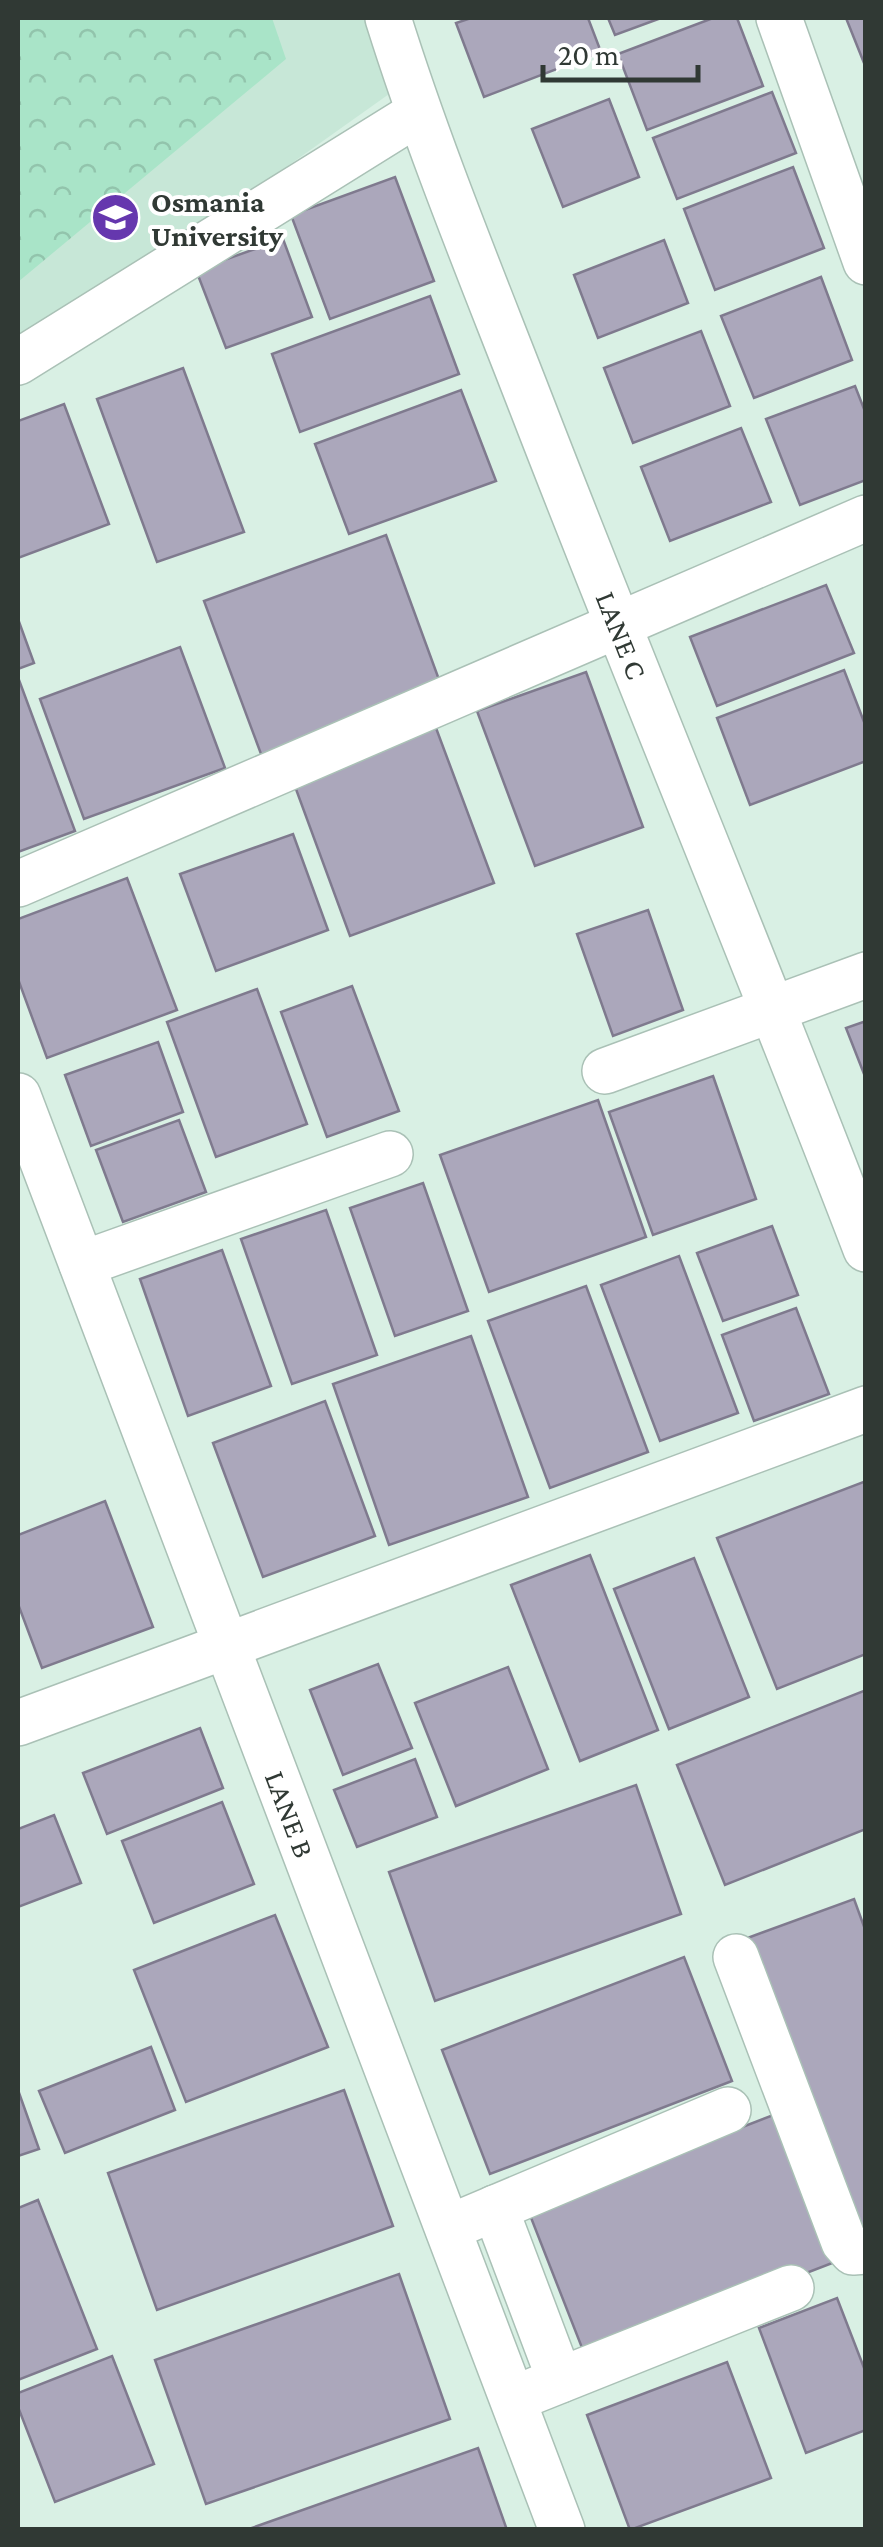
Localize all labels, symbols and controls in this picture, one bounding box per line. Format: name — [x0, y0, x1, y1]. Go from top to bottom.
scale bar — [543, 20, 698, 82]
text: 20 m — [558, 38, 619, 71]
place label: Osmania University — [151, 185, 284, 252]
school or university icon: Osmania University — [90, 192, 142, 244]
street label: LANE C — [590, 586, 654, 684]
street label: LANE B — [259, 1766, 322, 1862]

